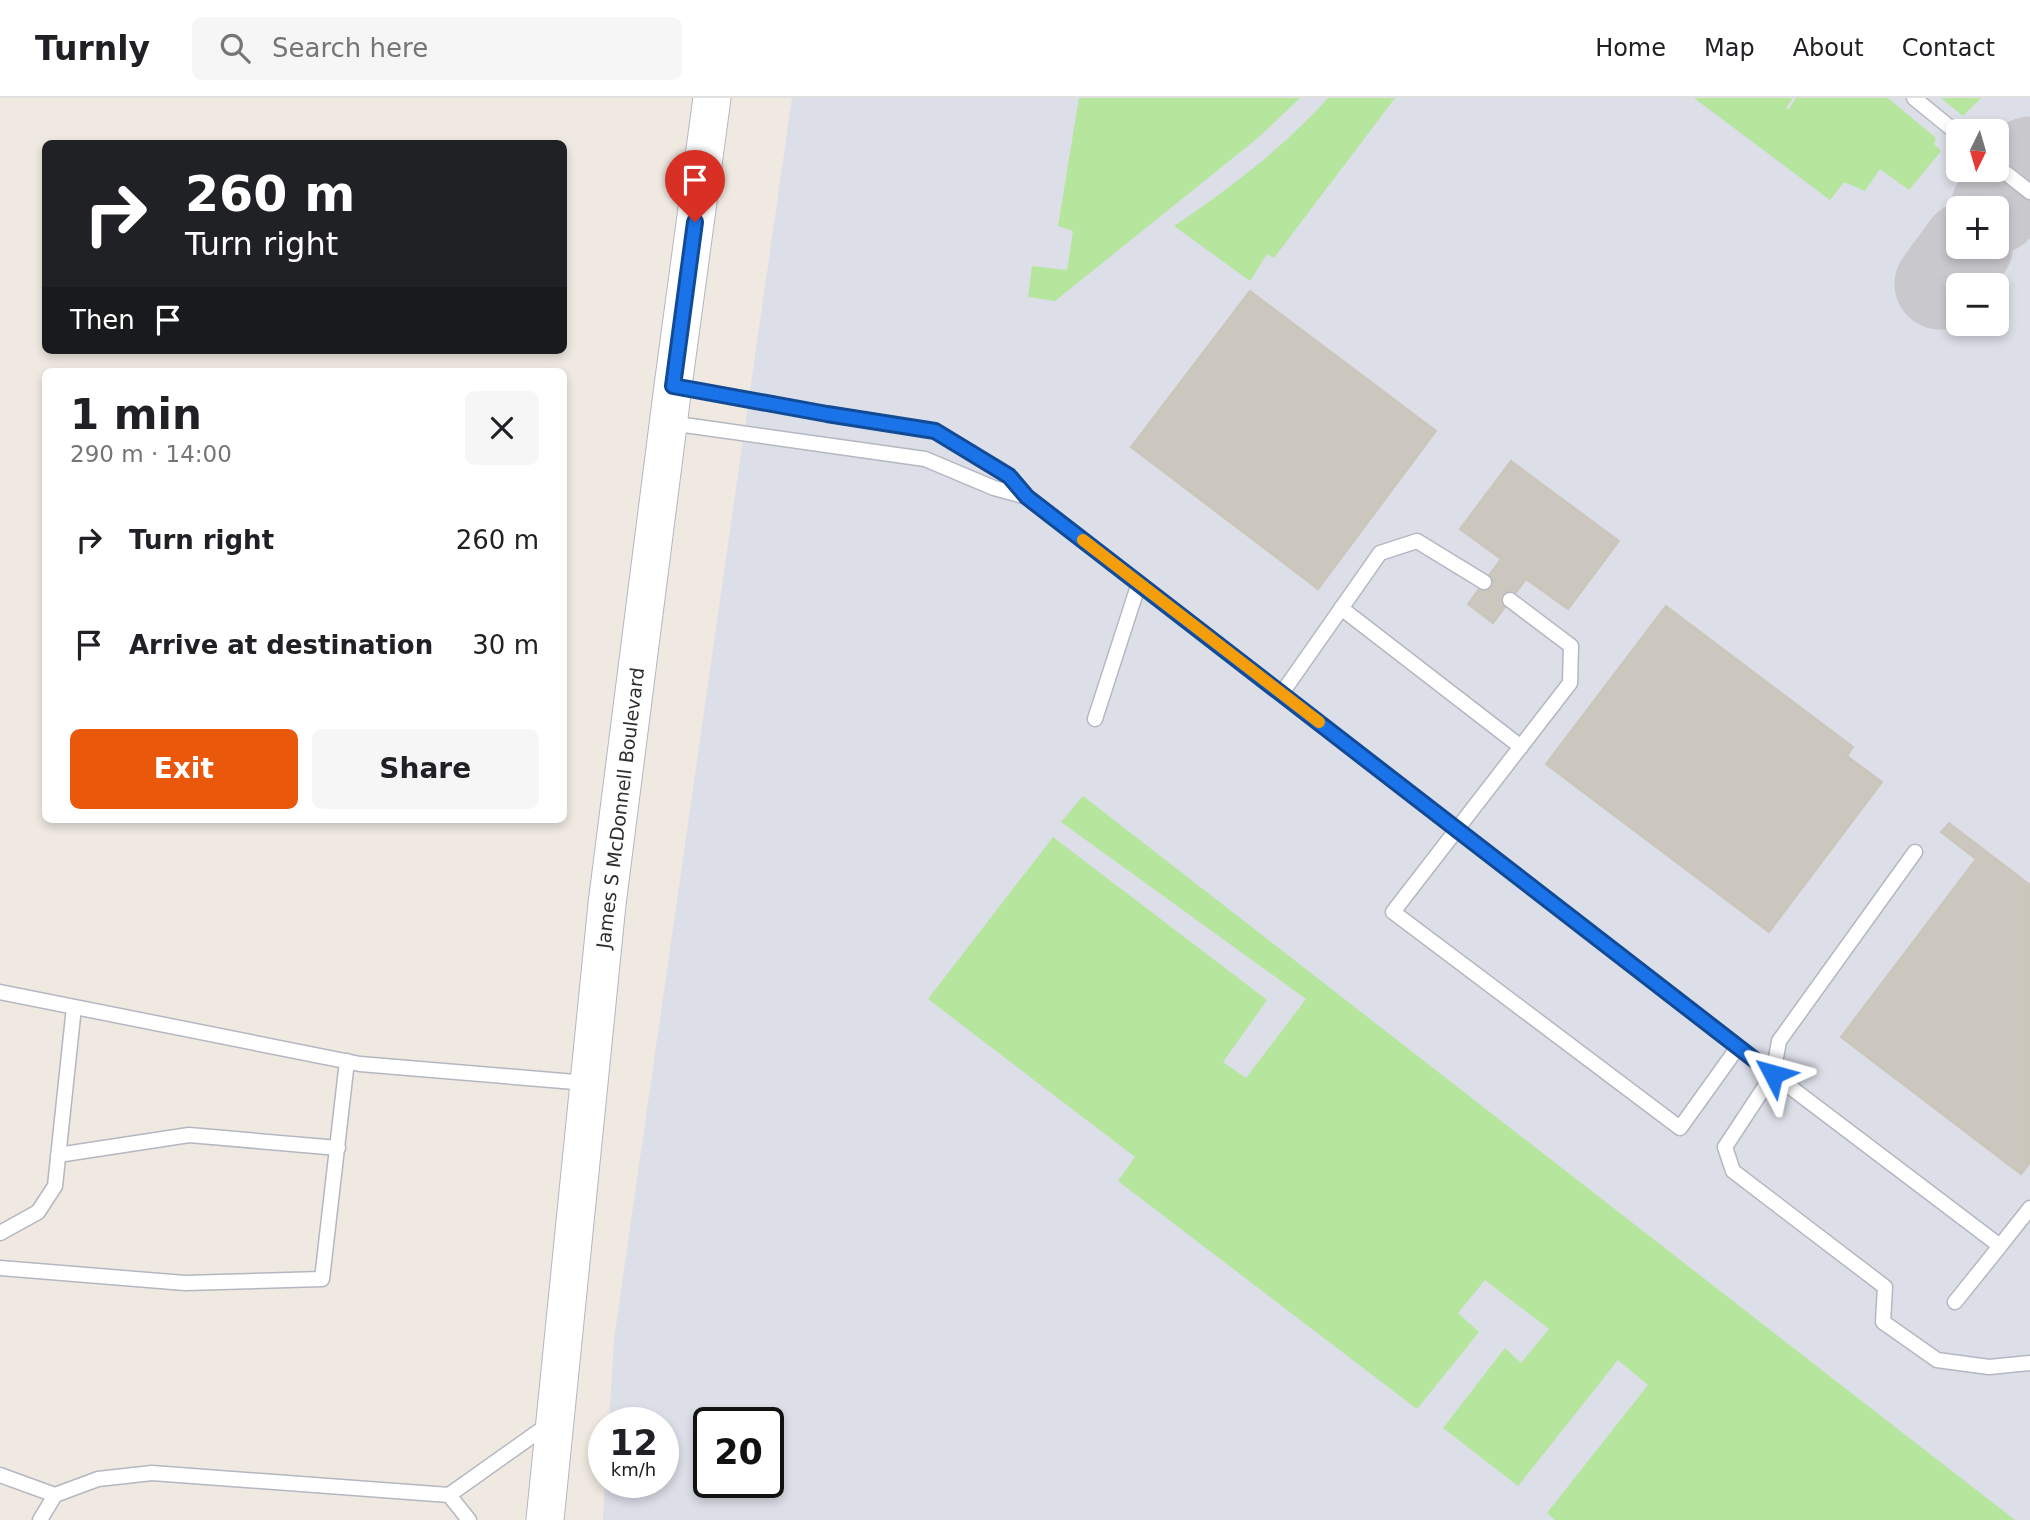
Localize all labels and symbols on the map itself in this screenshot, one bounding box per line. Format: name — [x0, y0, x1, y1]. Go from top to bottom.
north arrow — [1946, 119, 2009, 182]
pin — [665, 150, 725, 222]
street label: James S McDonnell Boulevard — [592, 666, 648, 951]
position arrow — [1736, 1037, 1810, 1111]
speed limit sign: 20 — [693, 1407, 784, 1498]

